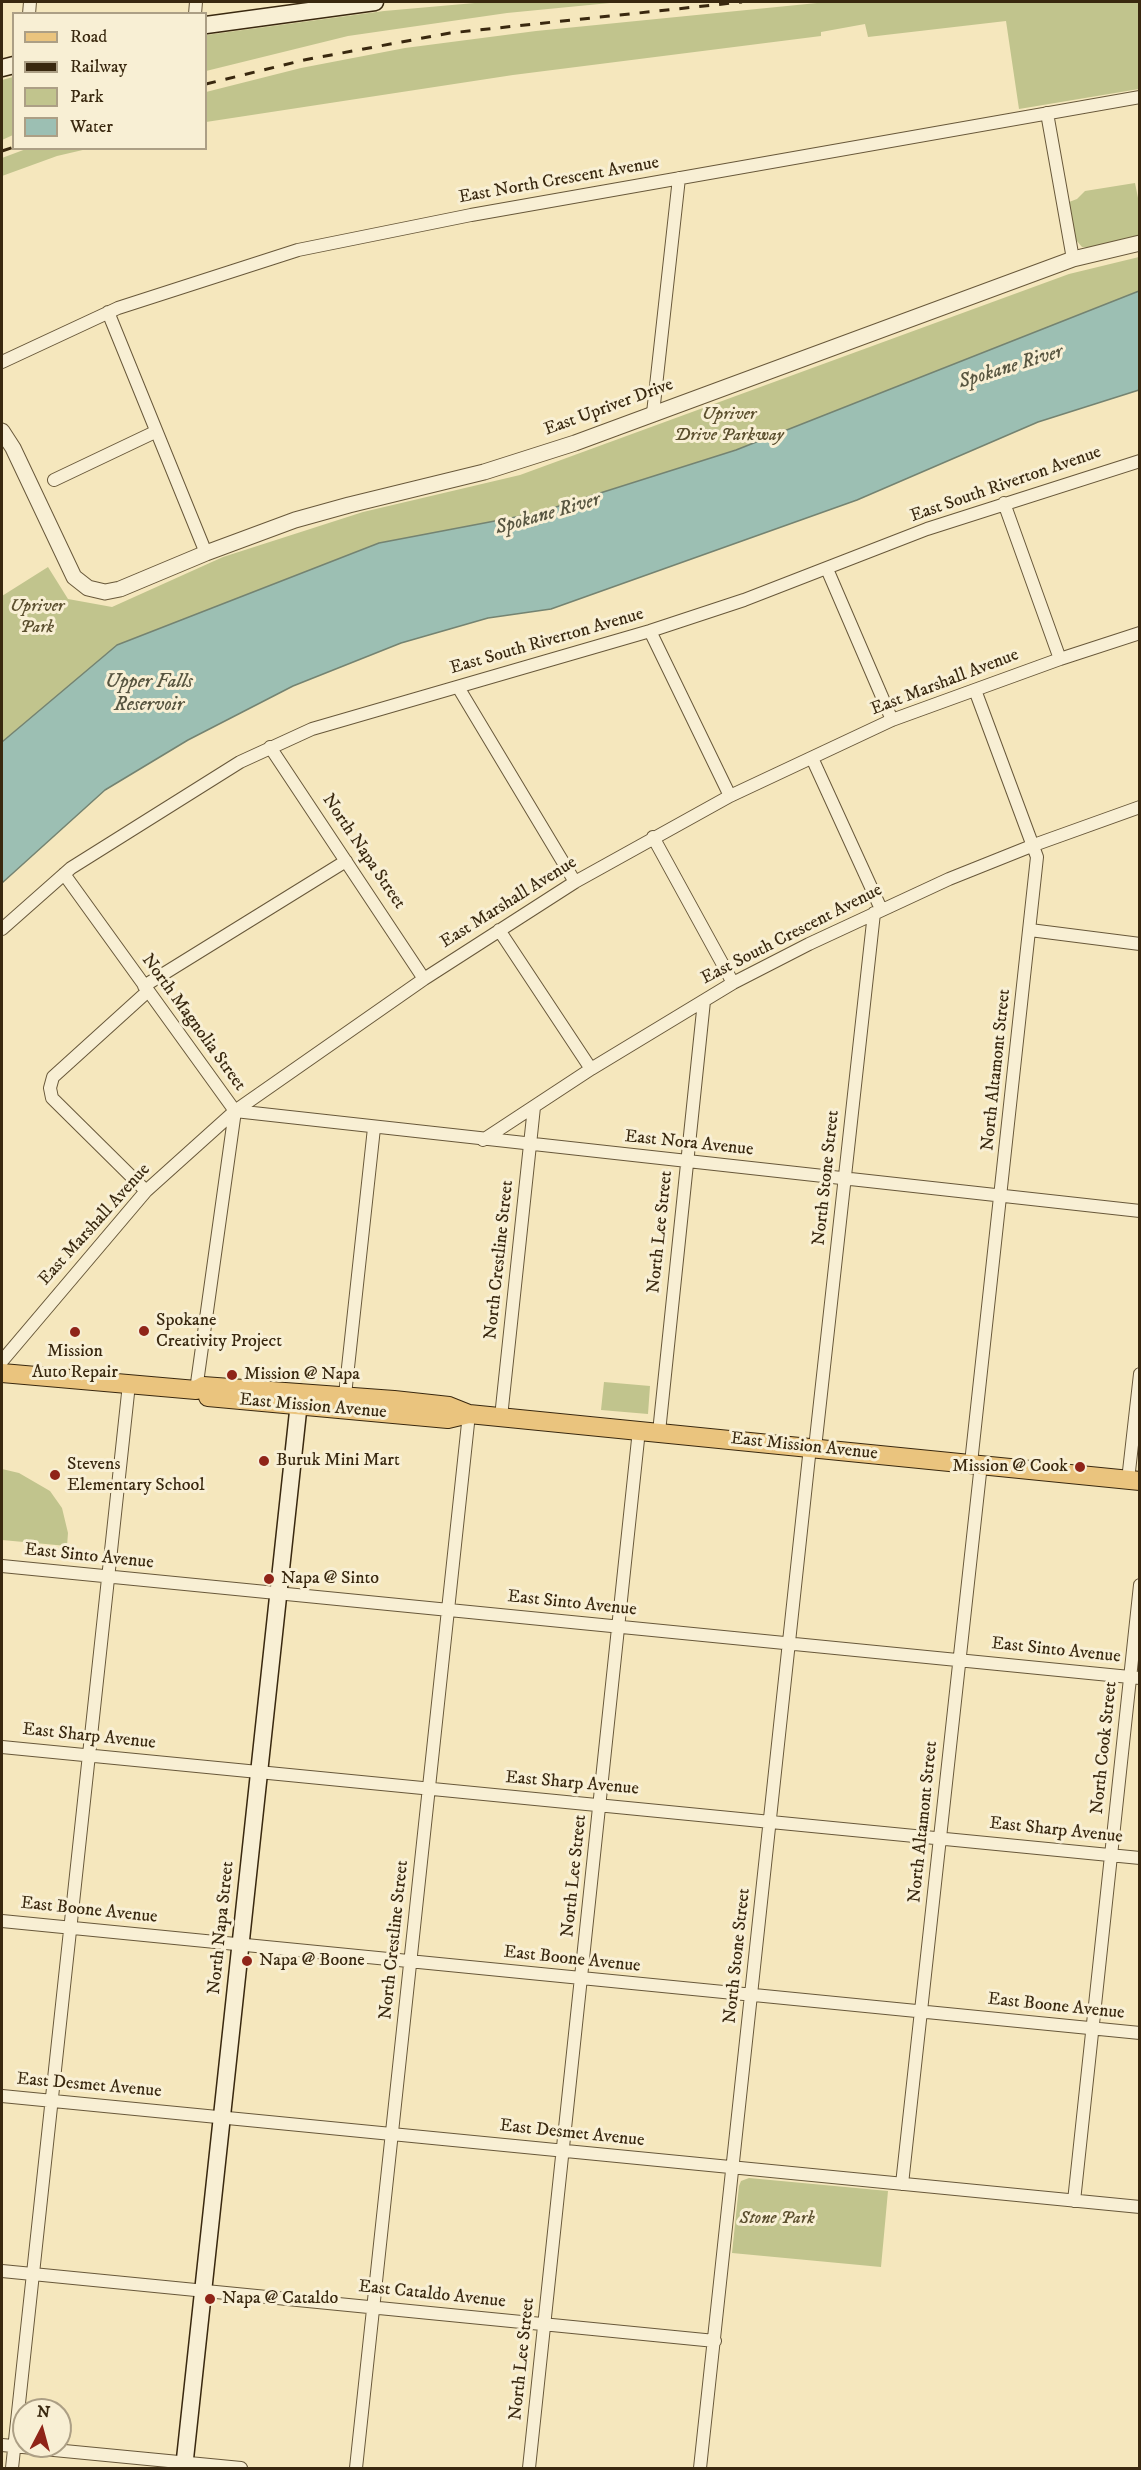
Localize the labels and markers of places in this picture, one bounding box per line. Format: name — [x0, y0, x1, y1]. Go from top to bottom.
place label: Spokane Creativity Project — [156, 1310, 282, 1352]
marker: Spokane Creativity Project — [137, 1324, 151, 1338]
marker: Mission Auto Repair — [68, 1325, 82, 1339]
place label: Mission Auto Repair — [32, 1341, 118, 1384]
place label: Mission @ Napa — [244, 1364, 360, 1386]
marker: Mission @ Napa — [225, 1368, 239, 1382]
place label: Buruk Mini Mart — [276, 1450, 400, 1472]
place label: Stevens Elementary School — [67, 1454, 205, 1496]
marker: Buruk Mini Mart — [257, 1454, 271, 1468]
place label: Mission @ Cook — [952, 1456, 1068, 1478]
marker: Mission @ Cook — [1073, 1460, 1087, 1474]
marker: Stevens Elementary School — [48, 1468, 62, 1482]
place label: Napa @ Sinto — [281, 1568, 379, 1590]
marker: Napa @ Sinto — [262, 1572, 276, 1586]
place label: Napa @ Boone — [259, 1950, 365, 1972]
marker: Napa @ Boone — [240, 1954, 254, 1968]
place label: Napa @ Cataldo — [222, 2288, 338, 2310]
marker: Napa @ Cataldo — [203, 2292, 217, 2306]

